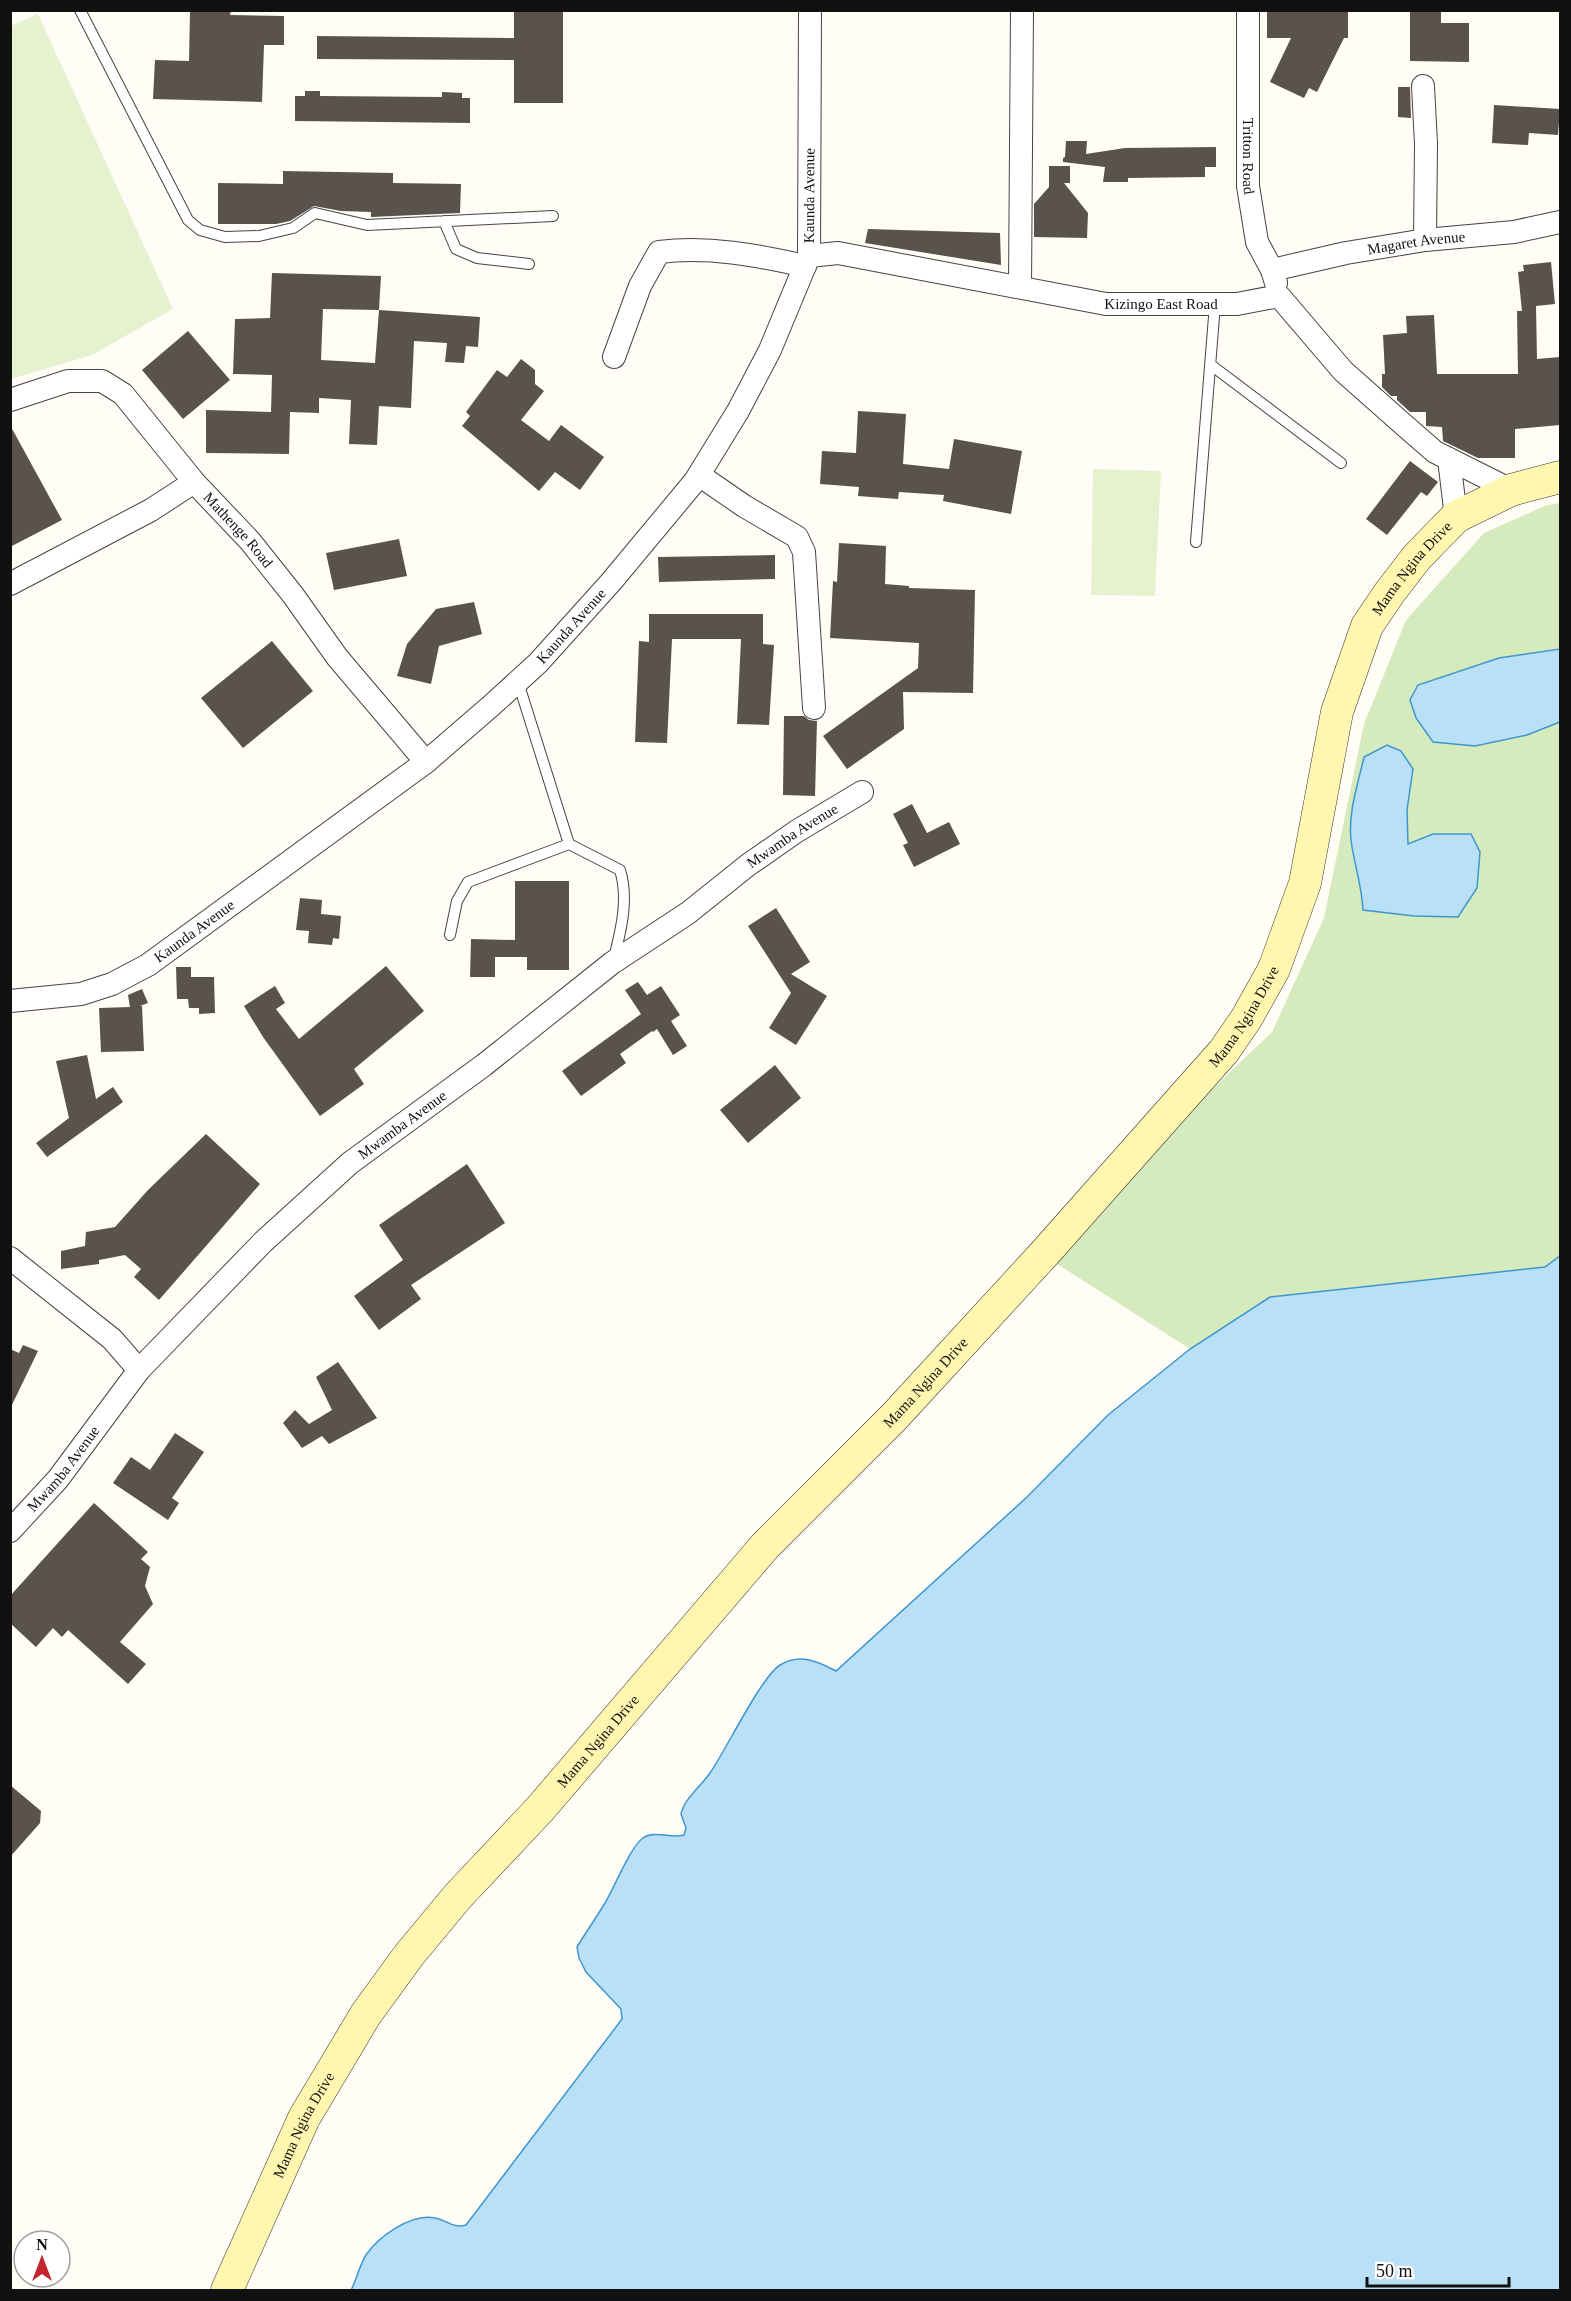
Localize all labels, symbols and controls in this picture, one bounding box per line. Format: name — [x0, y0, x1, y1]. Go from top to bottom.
street label: Tritton Road — [1240, 118, 1257, 196]
street label: Kaunda Avenue — [801, 148, 817, 243]
street label: Magaret Avenue — [1366, 228, 1466, 257]
street label: Kizingo East Road — [1104, 296, 1218, 312]
street label: Mathenge Road — [200, 489, 276, 571]
street label: Mama Ngina Drive — [1369, 518, 1455, 618]
street label: Kaunda Avenue — [533, 585, 609, 667]
street label: Mwamba Avenue — [744, 800, 841, 871]
street label: Kaunda Avenue — [151, 896, 238, 966]
street label: Mama Ngina Drive — [1206, 963, 1282, 1070]
street label: Mwamba Avenue — [355, 1087, 450, 1162]
street label: Mama Ngina Drive — [880, 1334, 971, 1431]
street label: Mwamba Avenue — [24, 1423, 103, 1515]
street label: Mama Ngina Drive — [554, 1691, 642, 1791]
street label: Mama Ngina Drive — [270, 2069, 338, 2180]
north arrow — [12, 2229, 72, 2289]
text: N — [36, 2236, 48, 2253]
scale bar — [1367, 2250, 1510, 2288]
text: 50 m — [1376, 2261, 1413, 2281]

